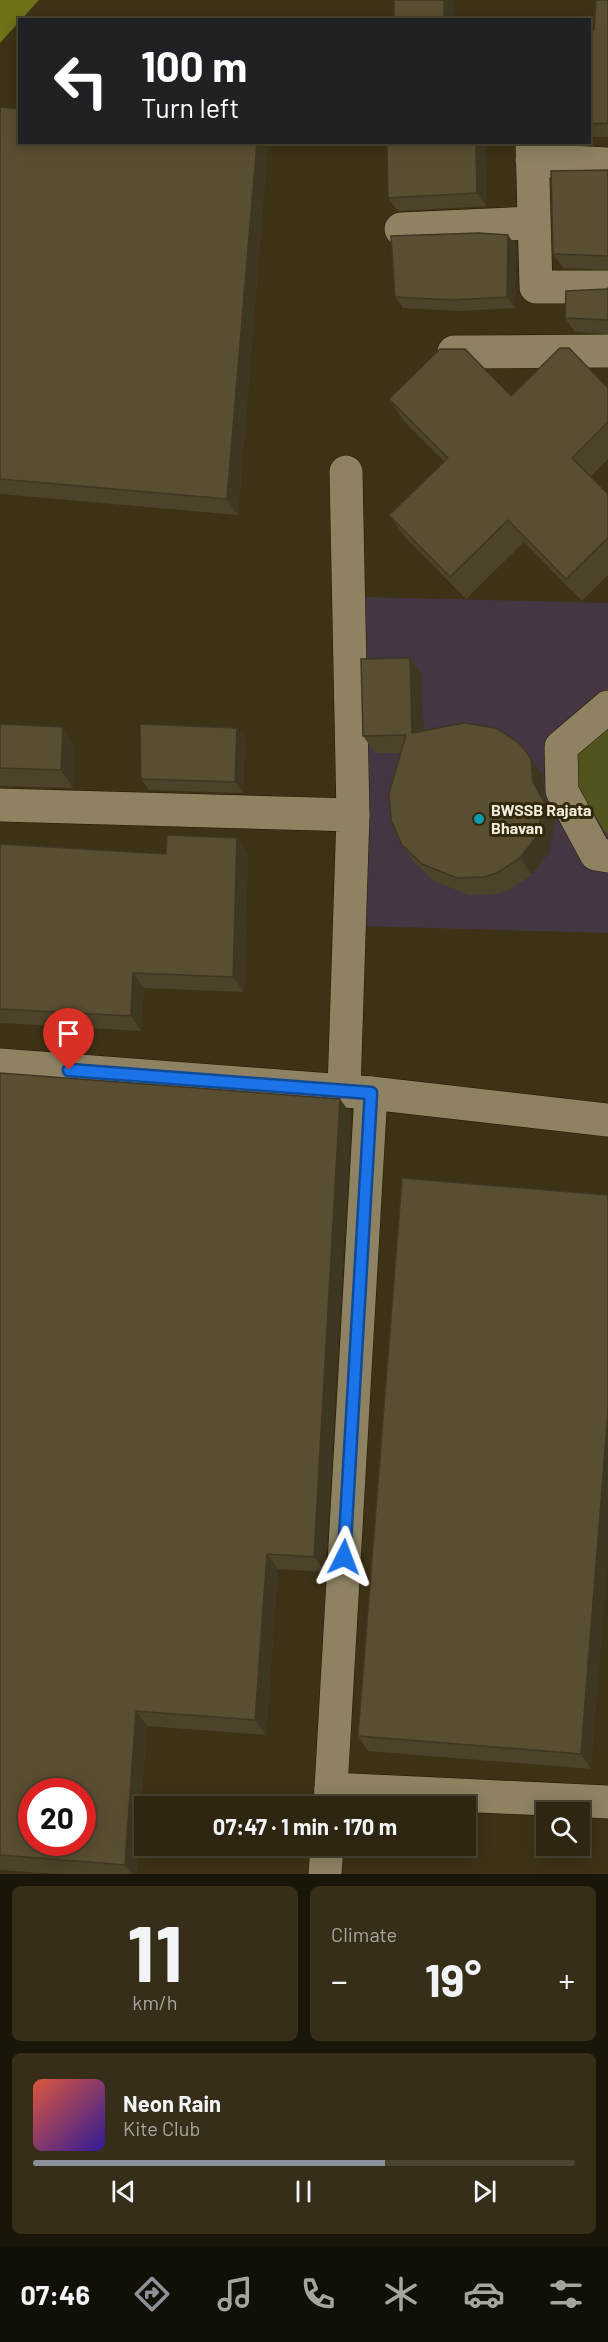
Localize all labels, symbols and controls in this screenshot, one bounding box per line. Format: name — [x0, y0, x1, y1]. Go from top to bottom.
text: 100 m — [141, 40, 247, 90]
icon: left — [42, 42, 120, 120]
text: Turn left — [141, 91, 239, 123]
place label: BWSSB Rajata Bhavan — [491, 800, 591, 837]
marker: BWSSB Rajata Bhavan — [472, 812, 486, 826]
pin — [43, 1008, 94, 1070]
icon: arrive — [52, 1017, 85, 1050]
position arrow — [312, 1525, 376, 1589]
speed limit sign: 20 — [18, 1778, 96, 1856]
map controls — [536, 1802, 590, 1856]
button: search — [536, 1802, 590, 1856]
text: 07:47 · 1 min · 170 m — [213, 1813, 397, 1839]
text: 11 — [127, 1904, 183, 1998]
text: Climate — [331, 1922, 397, 1946]
text: 19° — [425, 1952, 481, 2006]
text: − — [331, 1960, 348, 2000]
text: + — [559, 1960, 575, 2000]
text: km/h — [132, 1990, 178, 2014]
text: Neon Rain — [123, 2090, 221, 2116]
text: Kite Club — [123, 2116, 200, 2140]
icon: previous — [107, 2175, 140, 2208]
icon: pause — [287, 2175, 320, 2208]
icon: next — [468, 2175, 501, 2208]
icon: directions — [131, 2273, 173, 2315]
icon: music — [214, 2273, 256, 2315]
icon: phone — [297, 2273, 339, 2315]
icon: climate — [380, 2273, 422, 2315]
icon: car — [463, 2273, 505, 2315]
icon: filters — [545, 2273, 587, 2315]
text: 07:46 — [20, 2278, 90, 2310]

